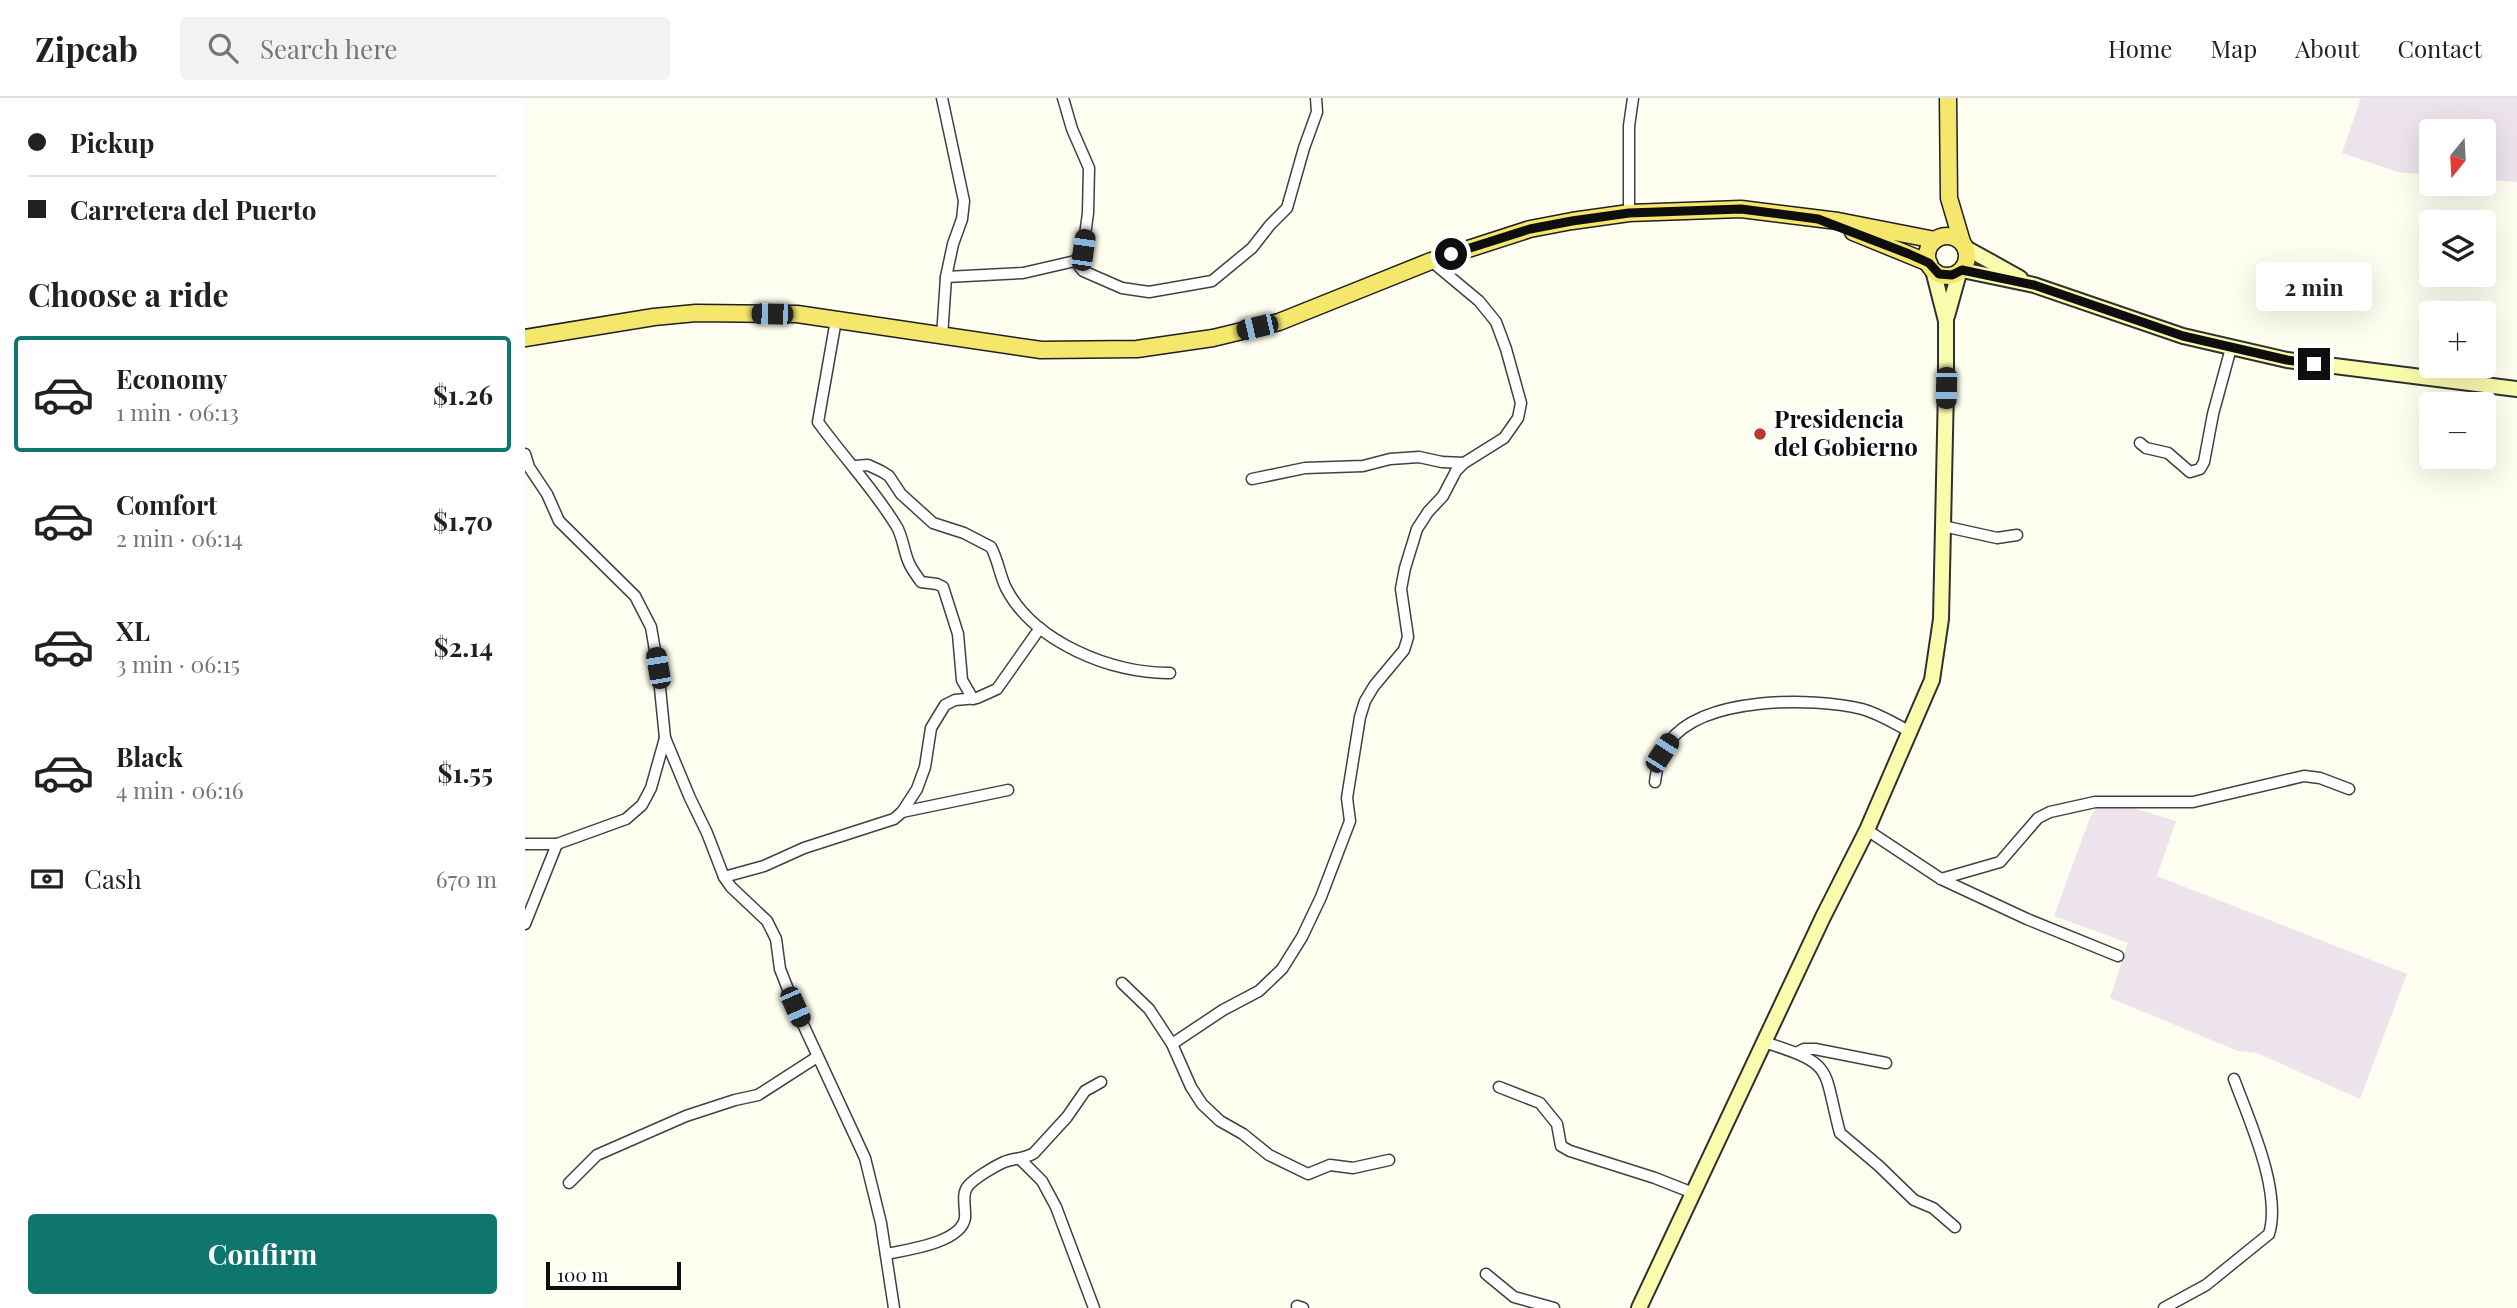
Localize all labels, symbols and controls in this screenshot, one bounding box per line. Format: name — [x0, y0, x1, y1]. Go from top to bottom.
search box — [180, 17, 670, 80]
text: Zipcab — [35, 26, 138, 70]
icon: search — [204, 29, 242, 67]
text: Search here — [260, 31, 397, 66]
text: Home — [2108, 32, 2172, 64]
text: Map — [2210, 32, 2257, 64]
text: About — [2295, 32, 2359, 64]
text: Contact — [2397, 32, 2482, 64]
north arrow — [2419, 119, 2495, 196]
map controls — [2419, 119, 2496, 469]
text: Pickup — [70, 125, 154, 160]
text: Carretera del Puerto — [70, 192, 316, 227]
button: layers — [2419, 210, 2496, 287]
car — [1070, 228, 1097, 272]
route start — [1435, 238, 1467, 270]
callout: 2 min — [2256, 262, 2372, 312]
text: 2 min — [2284, 271, 2344, 302]
text: Choose a ride — [28, 272, 229, 315]
button: + — [2419, 301, 2496, 378]
car — [751, 303, 794, 325]
car — [1235, 312, 1280, 342]
route end — [2298, 348, 2330, 380]
text: Economy — [116, 361, 227, 396]
icon: car — [32, 363, 95, 426]
car — [1936, 367, 1957, 409]
text: $1.26 — [433, 377, 493, 412]
button: − — [2419, 392, 2496, 469]
text: 1 min · 06:13 — [116, 396, 239, 427]
place label: Presidencia del Gobierno — [1774, 402, 1918, 462]
marker: Presidencia del Gobierno — [1752, 426, 1768, 442]
text: Comfort — [116, 487, 217, 522]
icon: car — [32, 489, 95, 552]
text: $1.70 — [433, 503, 493, 538]
text: 2 min · 06:14 — [116, 522, 243, 553]
text: XL — [116, 613, 150, 648]
icon: car — [32, 615, 95, 678]
text: $2.14 — [434, 629, 493, 664]
car — [645, 645, 672, 691]
text: 3 min · 06:15 — [116, 648, 240, 679]
car — [1642, 730, 1683, 776]
text: Black — [116, 739, 183, 774]
icon: car — [32, 741, 95, 804]
text: $1.55 — [438, 755, 493, 790]
text: 4 min · 06:16 — [116, 774, 244, 805]
icon: cash — [28, 860, 66, 898]
text: Cash — [84, 861, 142, 896]
text: 670 m — [436, 863, 497, 894]
car — [777, 984, 814, 1030]
button: Confirm — [28, 1214, 497, 1294]
scale bar — [546, 1259, 681, 1291]
text: 100 m — [557, 1261, 608, 1287]

